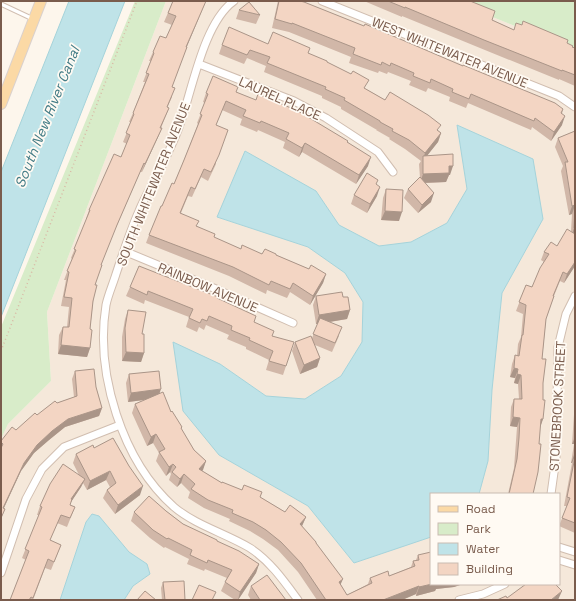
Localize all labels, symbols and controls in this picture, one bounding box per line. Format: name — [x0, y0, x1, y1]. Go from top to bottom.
street label: WEST WHITEWATER AVENUE — [369, 13, 530, 92]
water label: South New River Canal — [10, 42, 84, 190]
street label: LAUREL PLACE — [236, 73, 323, 124]
street label: SOUTH WHITEWATER AVENUE — [113, 100, 194, 268]
street label: RAINBOW AVENUE — [155, 259, 261, 316]
street label: STONEBROOK STREET — [546, 340, 569, 472]
legend — [430, 493, 560, 585]
text: Road — [466, 501, 495, 517]
text: Park — [466, 521, 491, 537]
text: Water — [466, 541, 500, 557]
text: Building — [466, 561, 513, 577]

